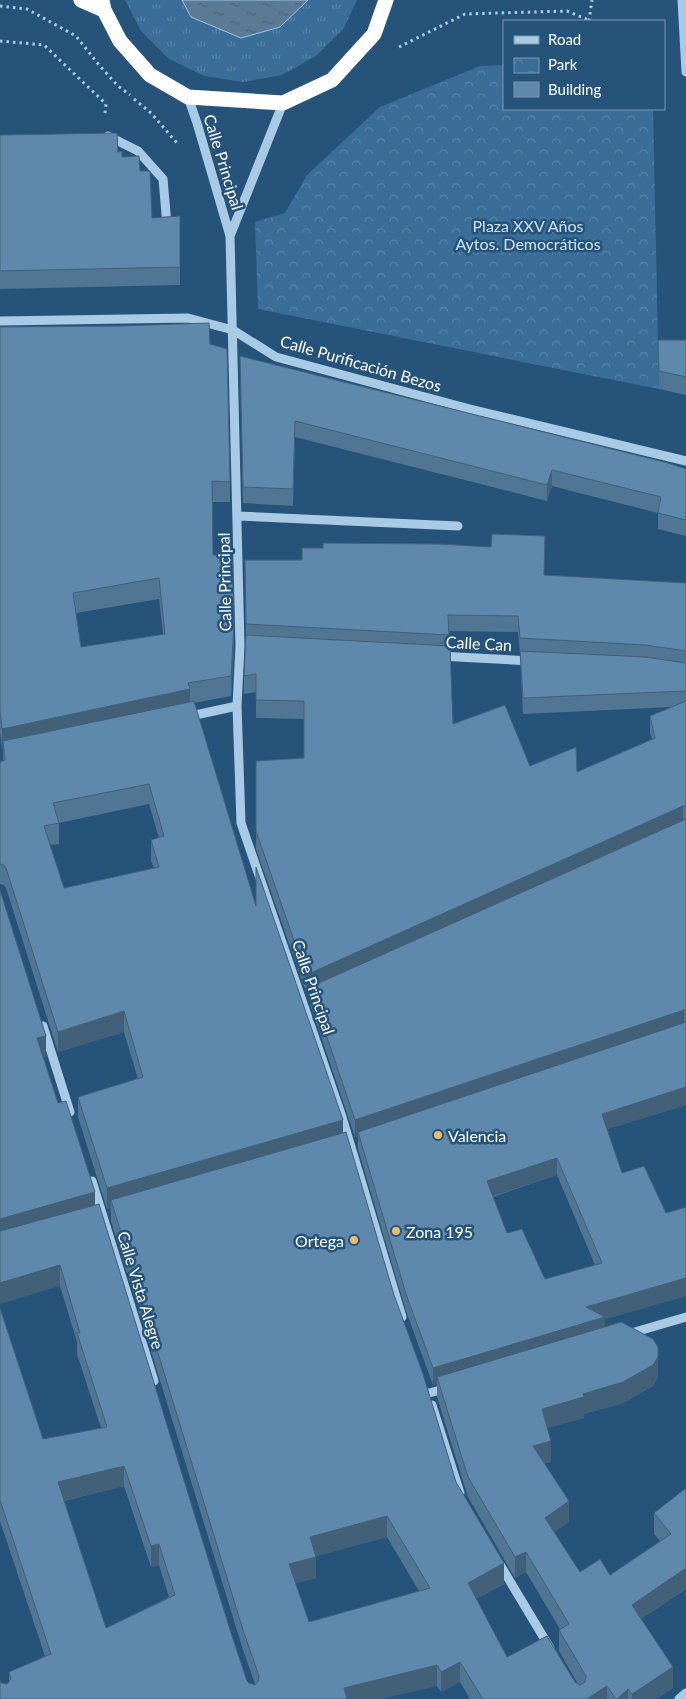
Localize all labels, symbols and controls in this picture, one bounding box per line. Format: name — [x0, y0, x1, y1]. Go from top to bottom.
legend — [503, 20, 666, 110]
text: Road — [548, 30, 581, 48]
text: Park — [548, 55, 578, 73]
text: Building — [548, 80, 601, 98]
street label: Calle Principal — [200, 112, 248, 212]
park label: Plaza XXV Años Aytos. Democráticos — [455, 216, 601, 253]
street label: Calle Purificación Bezos — [278, 331, 444, 395]
street label: Calle Principal — [214, 532, 234, 632]
street label: Calle Can — [445, 632, 513, 654]
street label: Calle Principal — [289, 937, 339, 1037]
place label: Valencia — [448, 1126, 506, 1145]
marker: Valencia — [432, 1129, 444, 1141]
place label: Zona 195 — [406, 1222, 473, 1241]
marker: Zona 195 — [390, 1225, 402, 1237]
street label: Calle Vista Alegre — [114, 1229, 168, 1351]
place label: Ortega — [295, 1231, 344, 1250]
marker: Ortega — [348, 1234, 360, 1246]

